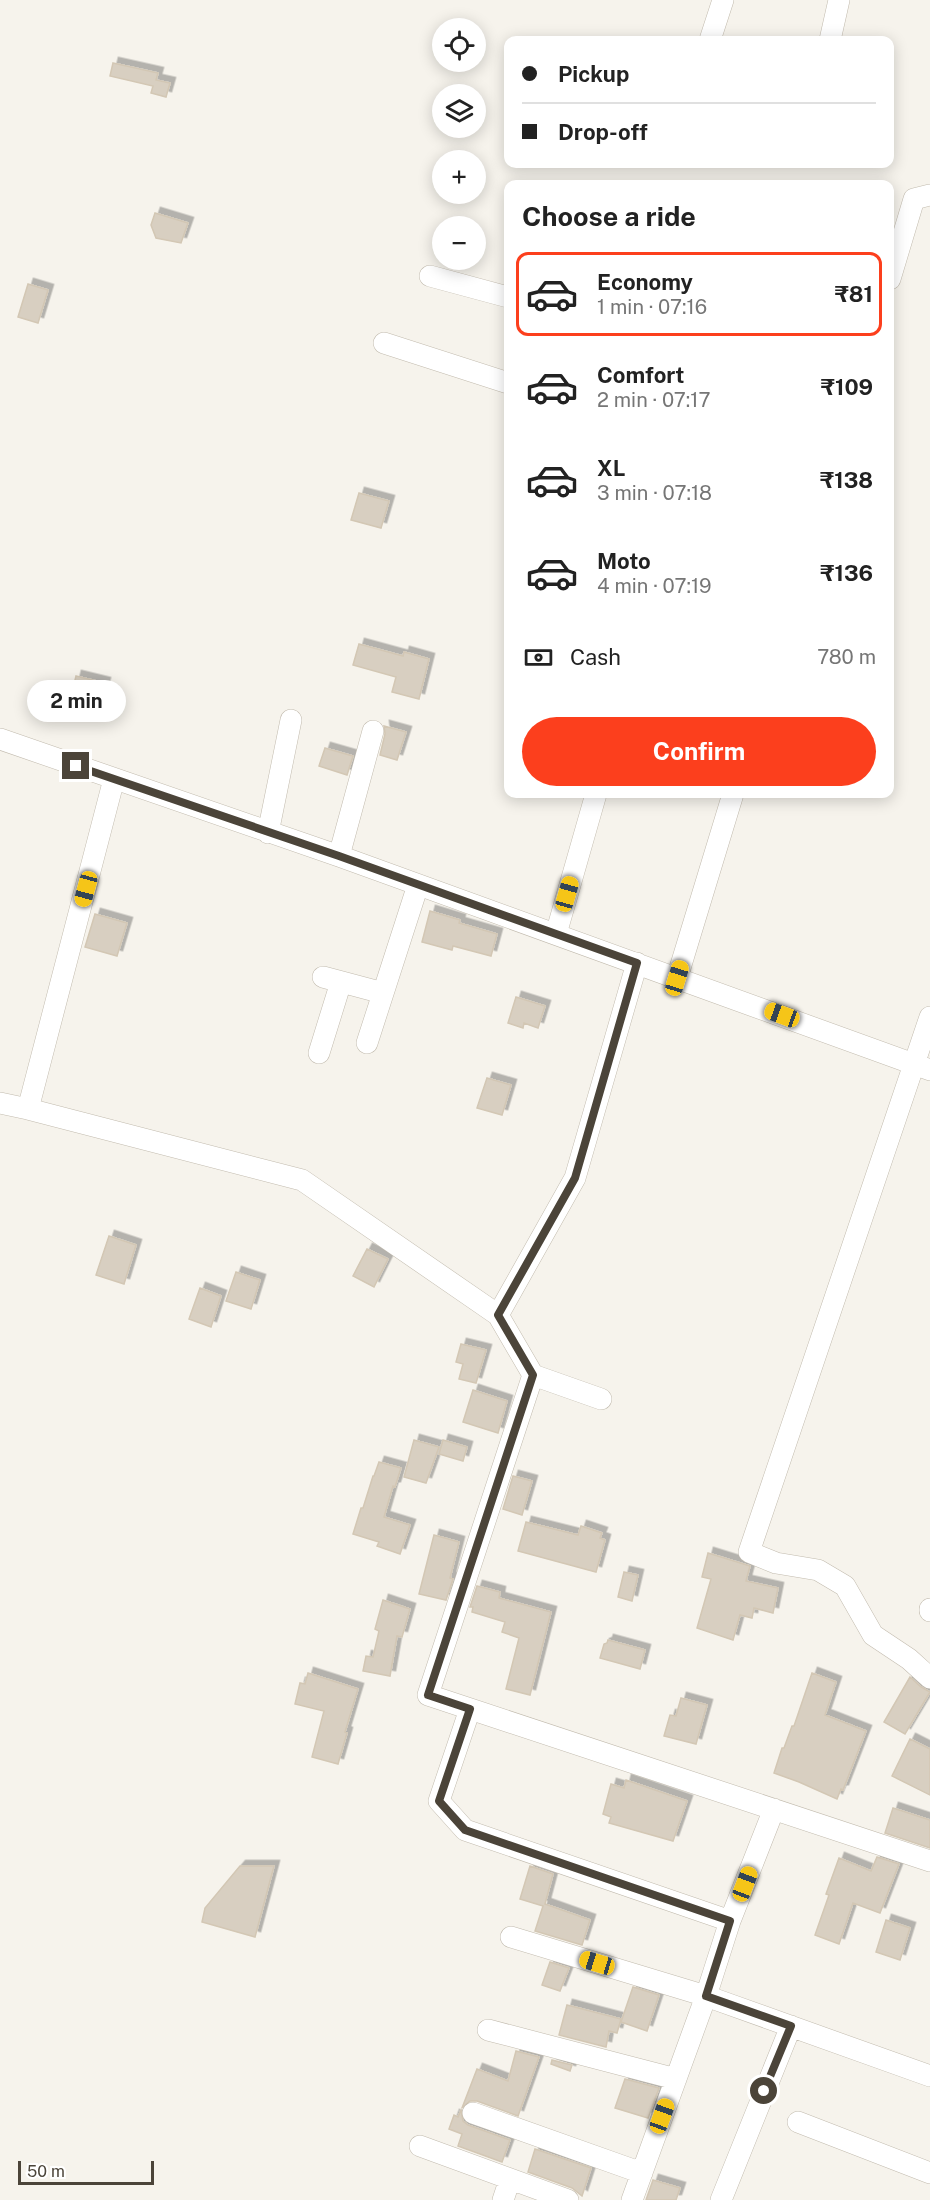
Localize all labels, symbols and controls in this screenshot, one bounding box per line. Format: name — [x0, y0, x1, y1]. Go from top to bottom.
map controls — [432, 18, 486, 270]
button: locate — [432, 18, 486, 72]
text: Pickup — [558, 61, 629, 87]
button: layers — [432, 84, 486, 138]
text: Drop-off — [558, 119, 648, 145]
button: + — [432, 150, 486, 204]
text: Choose a ride — [522, 200, 696, 232]
button: − — [432, 216, 486, 270]
icon: car — [525, 267, 579, 321]
text: Economy — [597, 269, 693, 295]
text: ₹81 — [835, 281, 873, 307]
text: 1 min · 07:16 — [597, 295, 707, 319]
icon: car — [525, 360, 579, 414]
text: Comfort — [597, 362, 684, 388]
text: ₹109 — [821, 374, 873, 400]
text: 2 min · 07:17 — [597, 388, 710, 412]
icon: car — [525, 453, 579, 507]
text: XL — [597, 455, 625, 481]
text: ₹138 — [820, 467, 873, 493]
text: 3 min · 07:18 — [597, 481, 712, 505]
icon: car — [525, 546, 579, 600]
text: Moto — [597, 548, 651, 574]
text: ₹136 — [820, 560, 873, 586]
text: 4 min · 07:19 — [597, 574, 712, 598]
icon: cash — [522, 641, 555, 674]
text: Cash — [570, 644, 621, 670]
text: 780 m — [817, 645, 876, 669]
callout: 2 min — [26, 679, 125, 721]
text: 2 min — [50, 689, 103, 713]
button: Confirm — [522, 717, 876, 786]
route end — [62, 752, 89, 779]
car — [73, 869, 99, 909]
car — [553, 874, 581, 914]
car — [663, 958, 691, 998]
car — [762, 1000, 802, 1030]
car — [730, 1864, 760, 1904]
car — [577, 1949, 617, 1977]
route start — [750, 2077, 777, 2104]
car — [647, 2096, 677, 2136]
scale bar — [18, 2158, 154, 2186]
text: 50 m — [27, 2162, 65, 2181]

